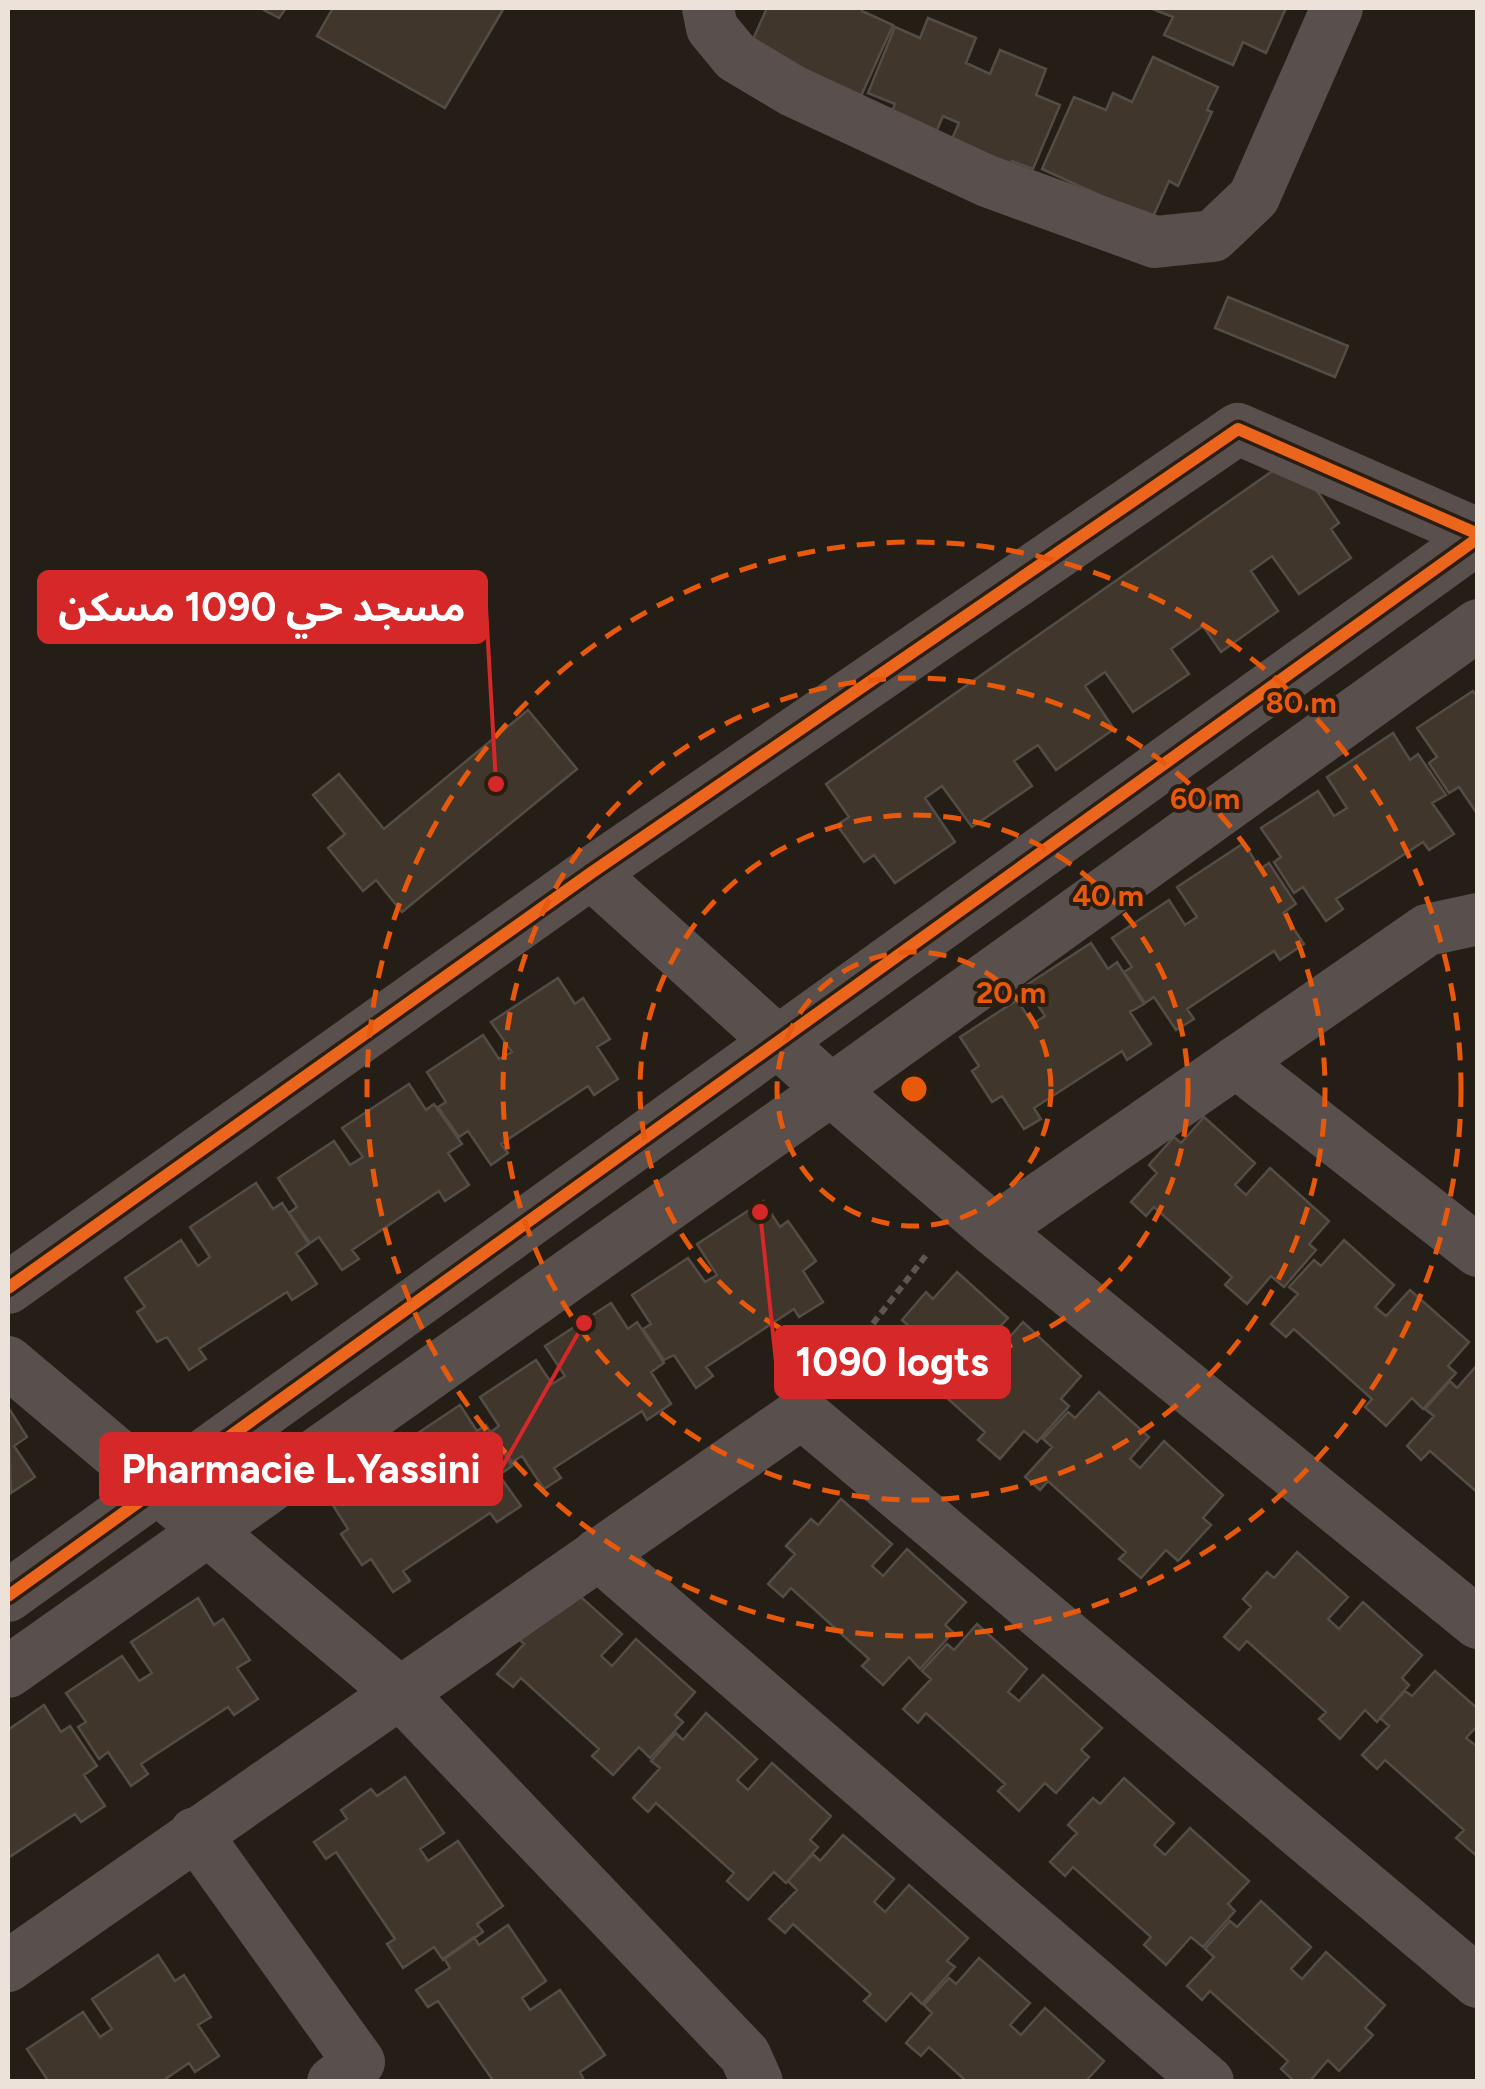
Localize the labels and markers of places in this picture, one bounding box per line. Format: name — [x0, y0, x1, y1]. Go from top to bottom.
callout: مسجد حي 1090 مسكن — [39, 572, 486, 642]
centre of rings — [896, 1071, 932, 1107]
callout: 1090 logts — [776, 1327, 1009, 1397]
callout: Pharmacie L.Yassini — [101, 1434, 501, 1504]

